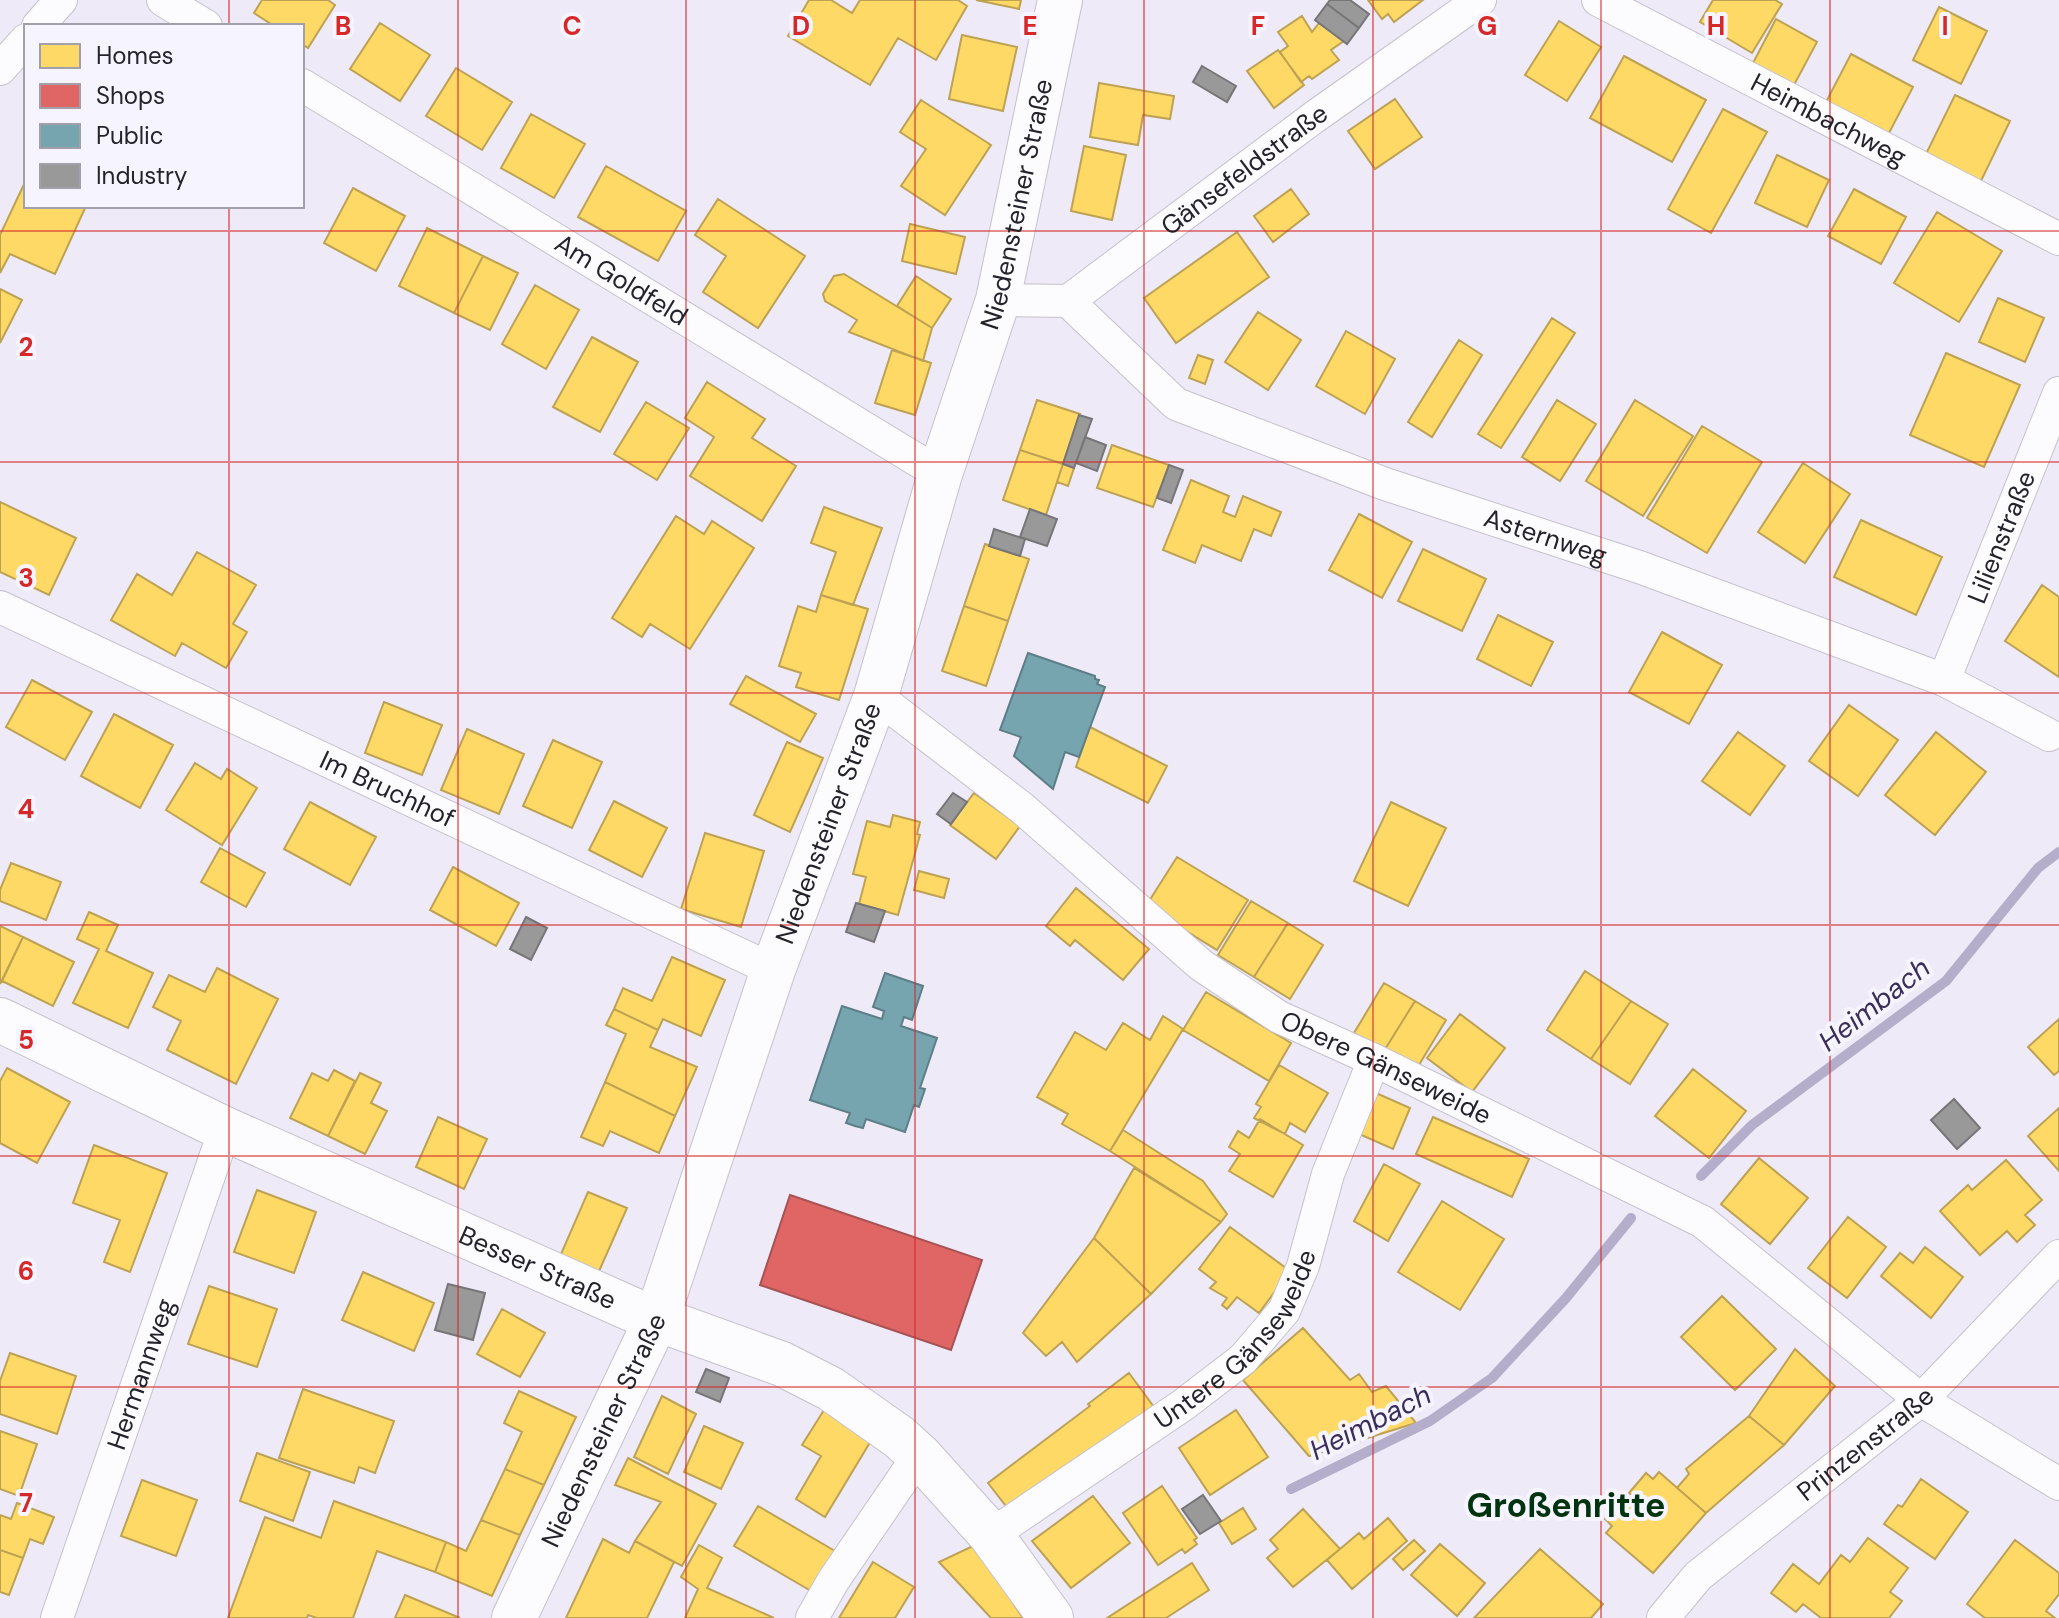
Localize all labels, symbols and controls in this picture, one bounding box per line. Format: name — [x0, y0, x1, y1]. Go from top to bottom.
text: B — [335, 9, 351, 43]
text: C — [562, 9, 582, 43]
text: D — [792, 9, 810, 43]
text: E — [1022, 9, 1038, 43]
text: F — [1251, 9, 1265, 43]
text: G — [1477, 9, 1497, 43]
text: H — [1707, 9, 1725, 43]
text: I — [1941, 9, 1949, 43]
legend — [24, 24, 304, 208]
text: Homes — [96, 40, 174, 71]
street label: Heimbachweg — [1745, 65, 1912, 174]
street label: Niedensteiner Straße — [972, 76, 1060, 334]
text: Shops — [96, 80, 165, 111]
street label: Gänsefeldstraße — [1154, 96, 1334, 243]
text: Public — [96, 120, 164, 151]
text: Industry — [96, 160, 187, 191]
street label: Am Goldfeld — [548, 226, 694, 333]
text: 2 — [18, 330, 34, 364]
street label: Lilienstraße — [1959, 466, 2043, 608]
street label: Asternweg — [1480, 501, 1611, 572]
text: 3 — [18, 561, 34, 595]
street label: Niedensteiner Straße — [767, 698, 889, 949]
street label: Im Bruchhof — [314, 743, 461, 835]
text: 4 — [18, 792, 34, 826]
water label: Heimbach — [1811, 949, 1938, 1059]
street label: Obere Gänseweide — [1275, 1003, 1497, 1132]
text: 5 — [18, 1023, 34, 1057]
street label: Besser Straße — [454, 1218, 622, 1317]
street label: Untere Gänseweide — [1147, 1246, 1324, 1437]
text: 6 — [18, 1254, 34, 1288]
street label: Hermannweg — [99, 1294, 183, 1454]
street label: Niedensteiner Straße — [533, 1308, 674, 1553]
water label: Heimbach — [1303, 1376, 1437, 1469]
street label: Prinzenstraße — [1790, 1380, 1942, 1508]
district label: Großenritte — [1467, 1483, 1665, 1528]
text: 7 — [19, 1486, 33, 1520]

